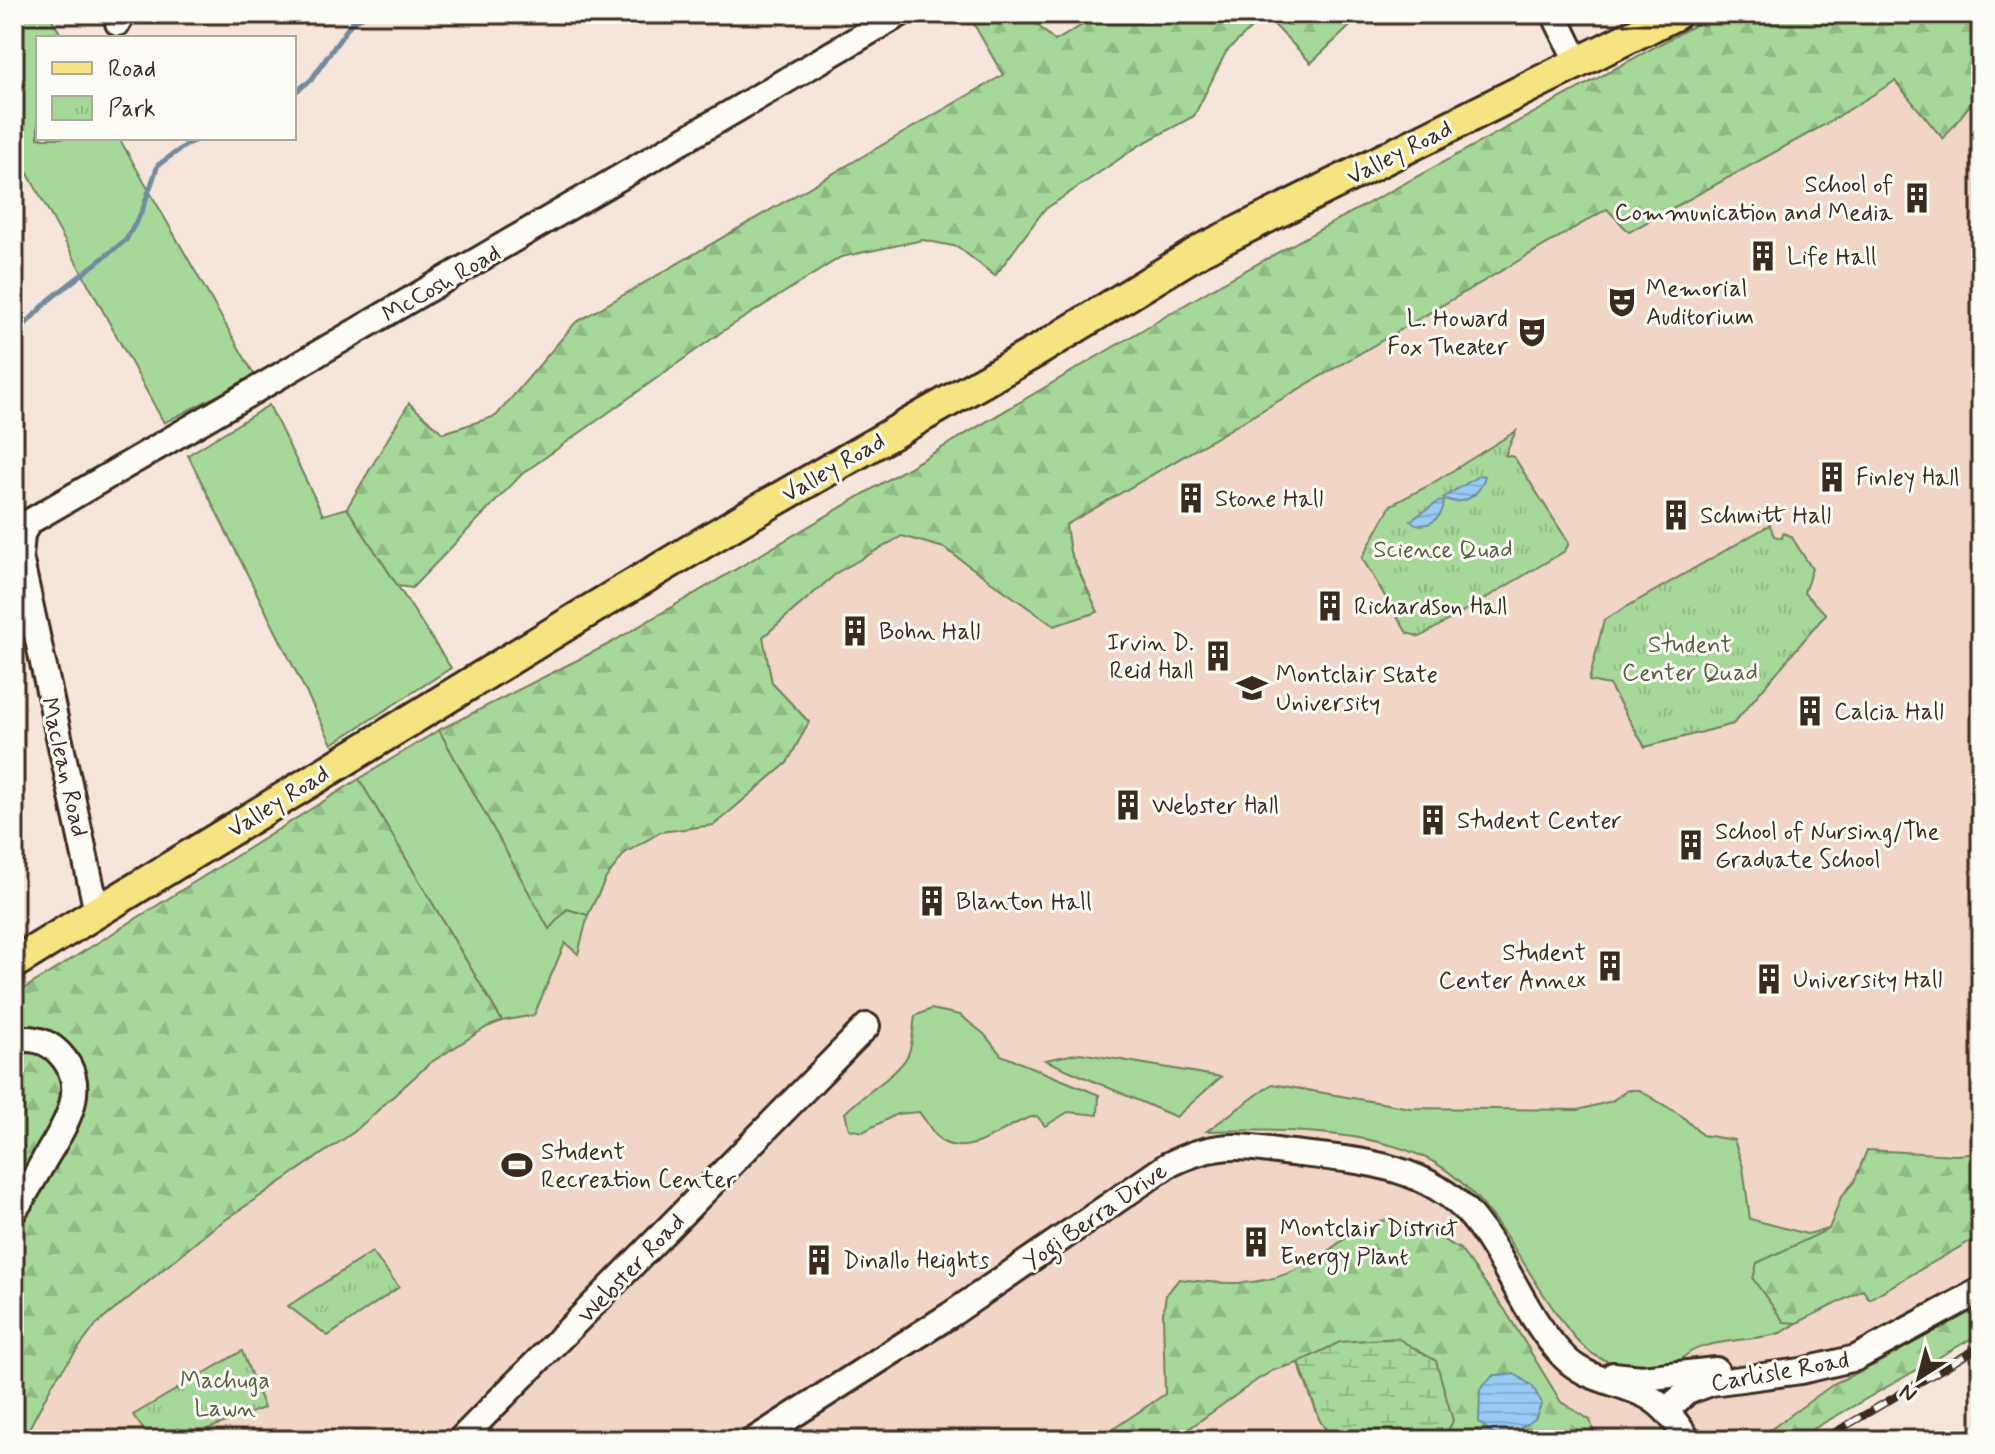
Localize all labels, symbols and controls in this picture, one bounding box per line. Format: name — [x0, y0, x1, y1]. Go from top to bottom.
legend — [36, 36, 296, 140]
text: Road — [108, 54, 156, 85]
text: Park — [108, 94, 156, 125]
street label: Valley Road — [1342, 114, 1458, 193]
place label: School of Communication and Media — [1615, 170, 1894, 229]
building icon: School of Communication and Media — [1900, 181, 1934, 215]
street label: McCosh Road — [377, 238, 506, 331]
building icon: Life Hall — [1746, 239, 1780, 273]
place label: Life Hall — [1787, 242, 1877, 273]
place label: Memorial Auditorium — [1646, 274, 1754, 333]
theatre icon: Memorial Auditorium — [1605, 285, 1639, 319]
place label: L. Howard Fox Theater — [1387, 304, 1509, 363]
theatre icon: L. Howard Fox Theater — [1515, 315, 1549, 349]
street label: Valley Road — [777, 426, 891, 510]
building icon: Finley Hall — [1815, 460, 1849, 494]
place label: Finley Hall — [1856, 463, 1960, 494]
building icon: Stone Hall — [1174, 481, 1208, 515]
place label: Stone Hall — [1215, 484, 1323, 515]
building icon: Schmitt Hall — [1659, 498, 1693, 532]
place label: Schmitt Hall — [1700, 501, 1831, 532]
park label: Science Quad — [1373, 535, 1513, 566]
building icon: Richardson Hall — [1313, 589, 1347, 623]
place label: Richardson Hall — [1354, 592, 1508, 623]
building icon: Bohn Hall — [838, 614, 872, 648]
place label: Bohn Hall — [879, 617, 980, 648]
place label: Irvin D. Reid Hall — [1107, 628, 1194, 687]
park label: Student Center Quad — [1622, 630, 1758, 689]
building icon: Irvin D. Reid Hall — [1201, 639, 1235, 673]
place label: Montclair State University — [1276, 660, 1438, 719]
school or university icon: Montclair State University — [1235, 671, 1269, 705]
building icon: Calcia Hall — [1793, 694, 1827, 728]
street label: Maclean Road — [32, 695, 95, 840]
place label: Calcia Hall — [1834, 697, 1944, 728]
street label: Valley Road — [222, 759, 335, 846]
building icon: Webster Hall — [1111, 788, 1145, 822]
place label: Webster Hall — [1152, 791, 1279, 822]
building icon: Student Center — [1416, 803, 1450, 837]
place label: Student Center — [1457, 806, 1622, 837]
place label: School of Nursing/The Graduate School — [1715, 817, 1939, 876]
building icon: School of Nursing/The Graduate School — [1674, 828, 1708, 862]
building icon: Blanton Hall — [915, 884, 949, 918]
place label: Blanton Hall — [956, 887, 1092, 918]
place label: Student Center Annex — [1438, 938, 1586, 997]
building icon: Student Center Annex — [1593, 949, 1627, 983]
building icon: University Hall — [1752, 962, 1786, 996]
place label: University Hall — [1793, 965, 1942, 996]
place label: Student Recreation Center — [541, 1137, 736, 1196]
sports icon: Student Recreation Center — [500, 1148, 534, 1182]
street label: Yogi Berra Drive — [1018, 1156, 1176, 1281]
street label: Webster Road — [572, 1207, 693, 1331]
place label: Montclair District Energy Plant — [1280, 1214, 1458, 1275]
building icon: Montclair District Energy Plant — [1239, 1225, 1273, 1259]
building icon: Dinallo Heights — [802, 1243, 836, 1277]
place label: Dinallo Heights — [843, 1246, 990, 1277]
north arrow — [1879, 1338, 1959, 1418]
street label: Carlisle Road — [1709, 1345, 1852, 1400]
park label: Machuga Lawn — [180, 1366, 270, 1425]
text: N — [1894, 1377, 1923, 1408]

